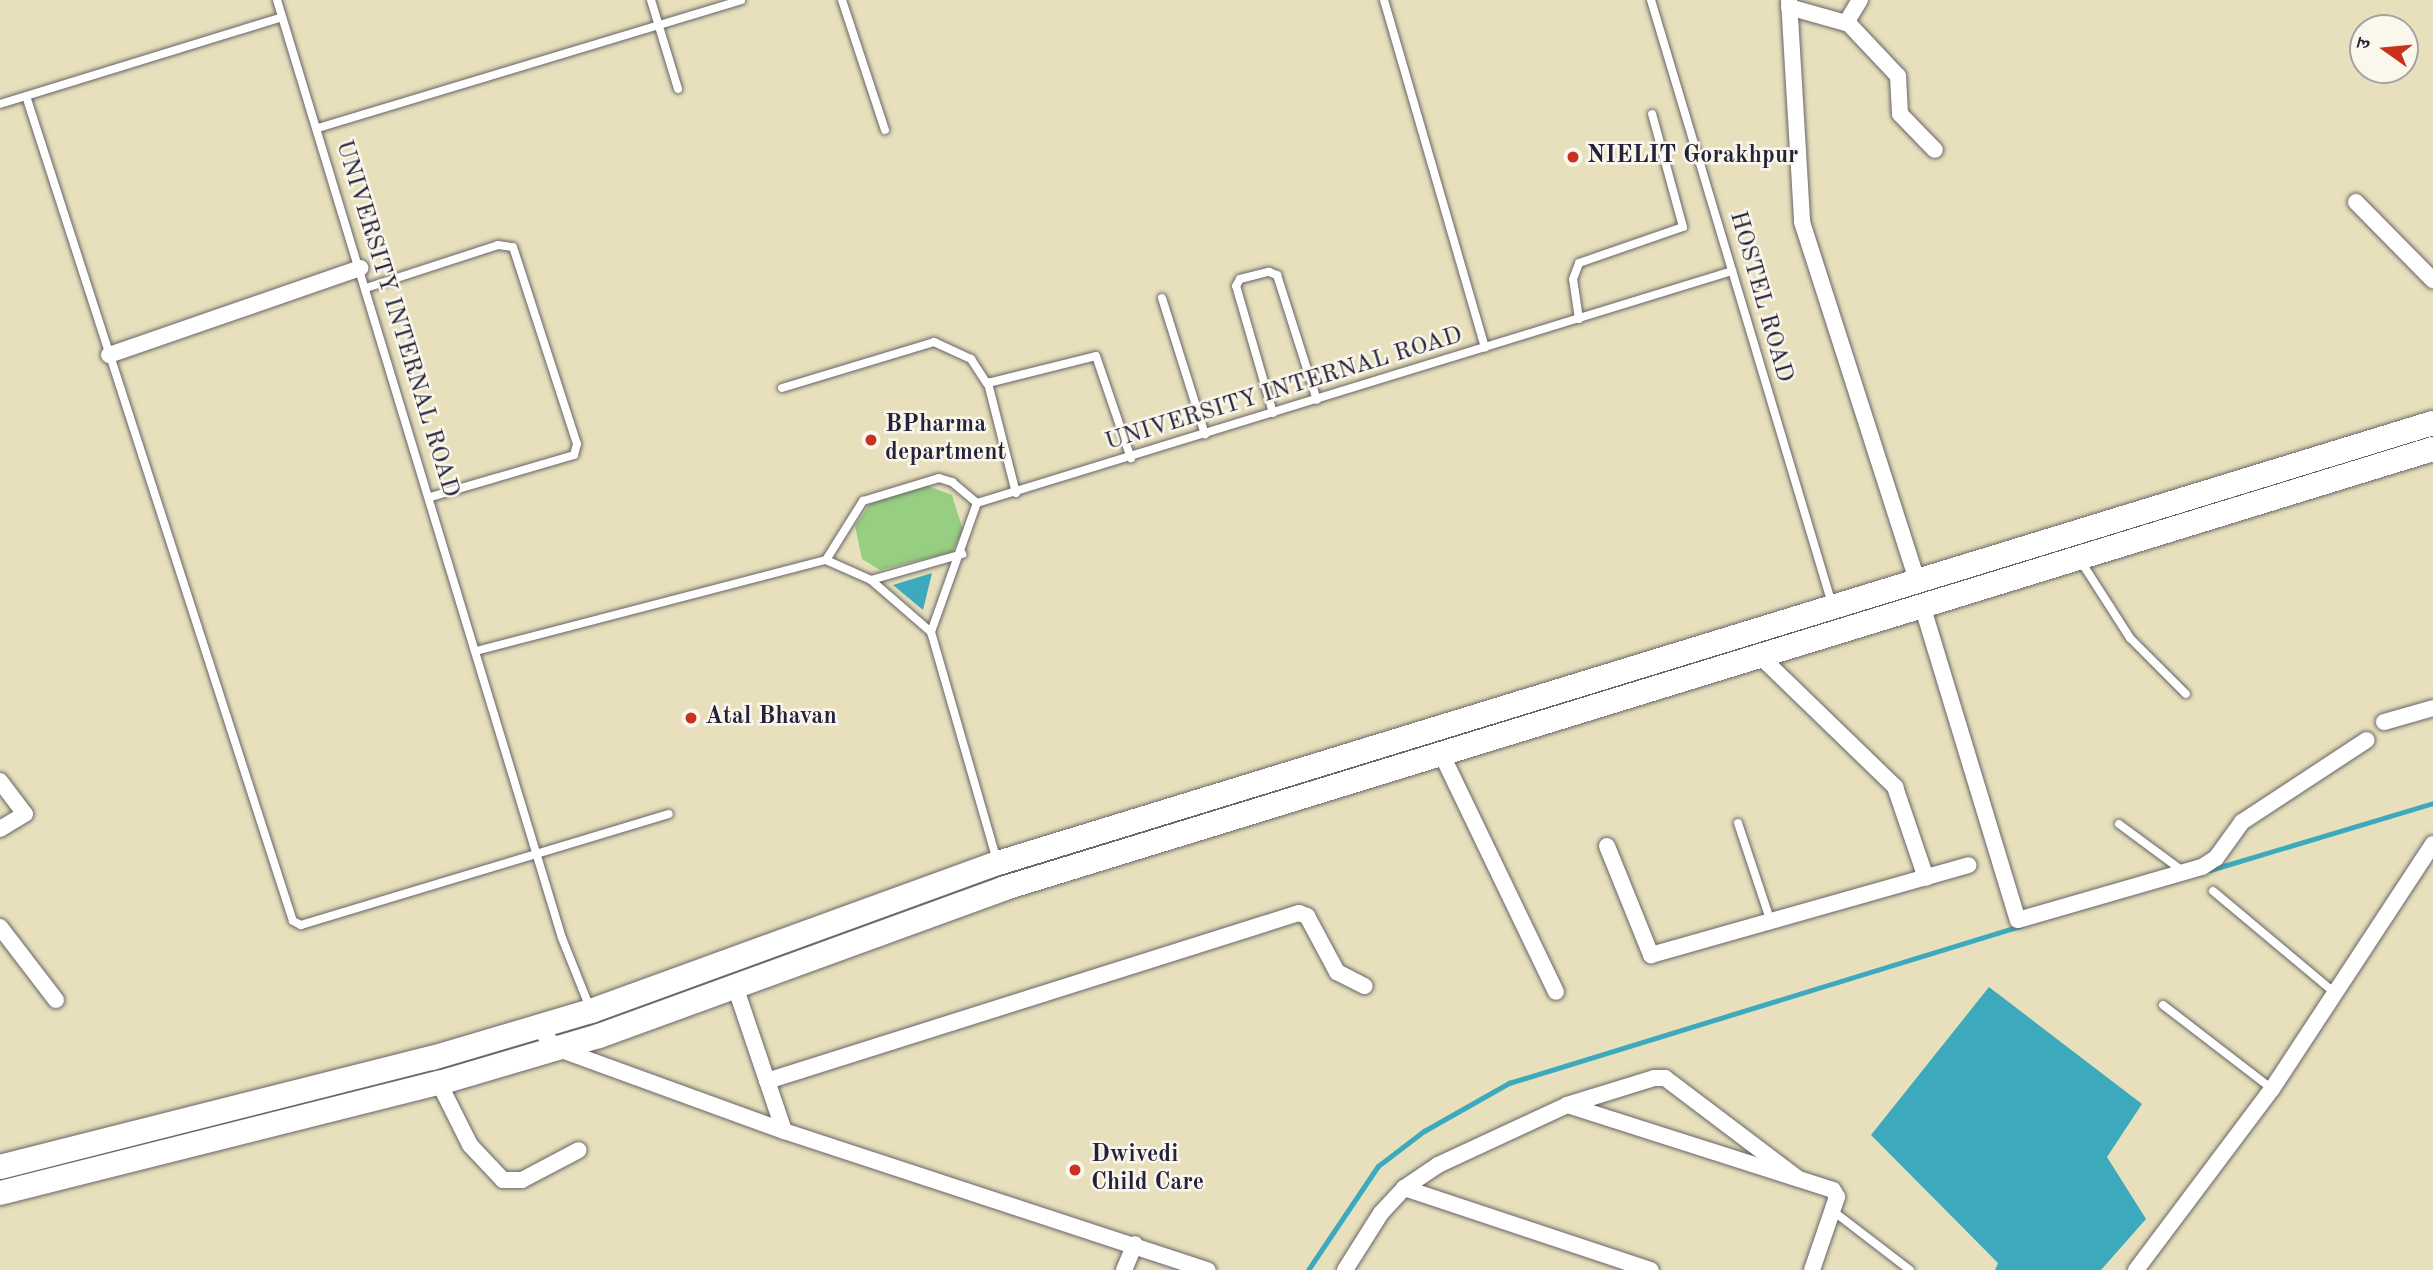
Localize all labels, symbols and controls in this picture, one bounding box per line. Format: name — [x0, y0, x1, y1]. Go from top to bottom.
north arrow — [2349, 14, 2419, 84]
text: उ — [2355, 37, 2376, 51]
street label: UNIVERSITY INTERNAL ROAD — [328, 137, 464, 501]
place label: NIELIT Gorakhpur — [1587, 143, 1799, 171]
marker: NIELIT Gorakhpur — [1565, 149, 1581, 165]
street label: HOSTEL ROAD — [1722, 208, 1798, 386]
street label: UNIVERSITY INTERNAL ROAD — [1102, 322, 1466, 458]
place label: BPharma department — [885, 412, 1006, 468]
marker: BPharma department — [863, 432, 879, 448]
place label: Atal Bhavan — [705, 704, 837, 732]
marker: Atal Bhavan — [683, 710, 699, 726]
place label: Dwivedi Child Care — [1091, 1142, 1204, 1198]
marker: Dwivedi Child Care — [1065, 1160, 1085, 1180]

